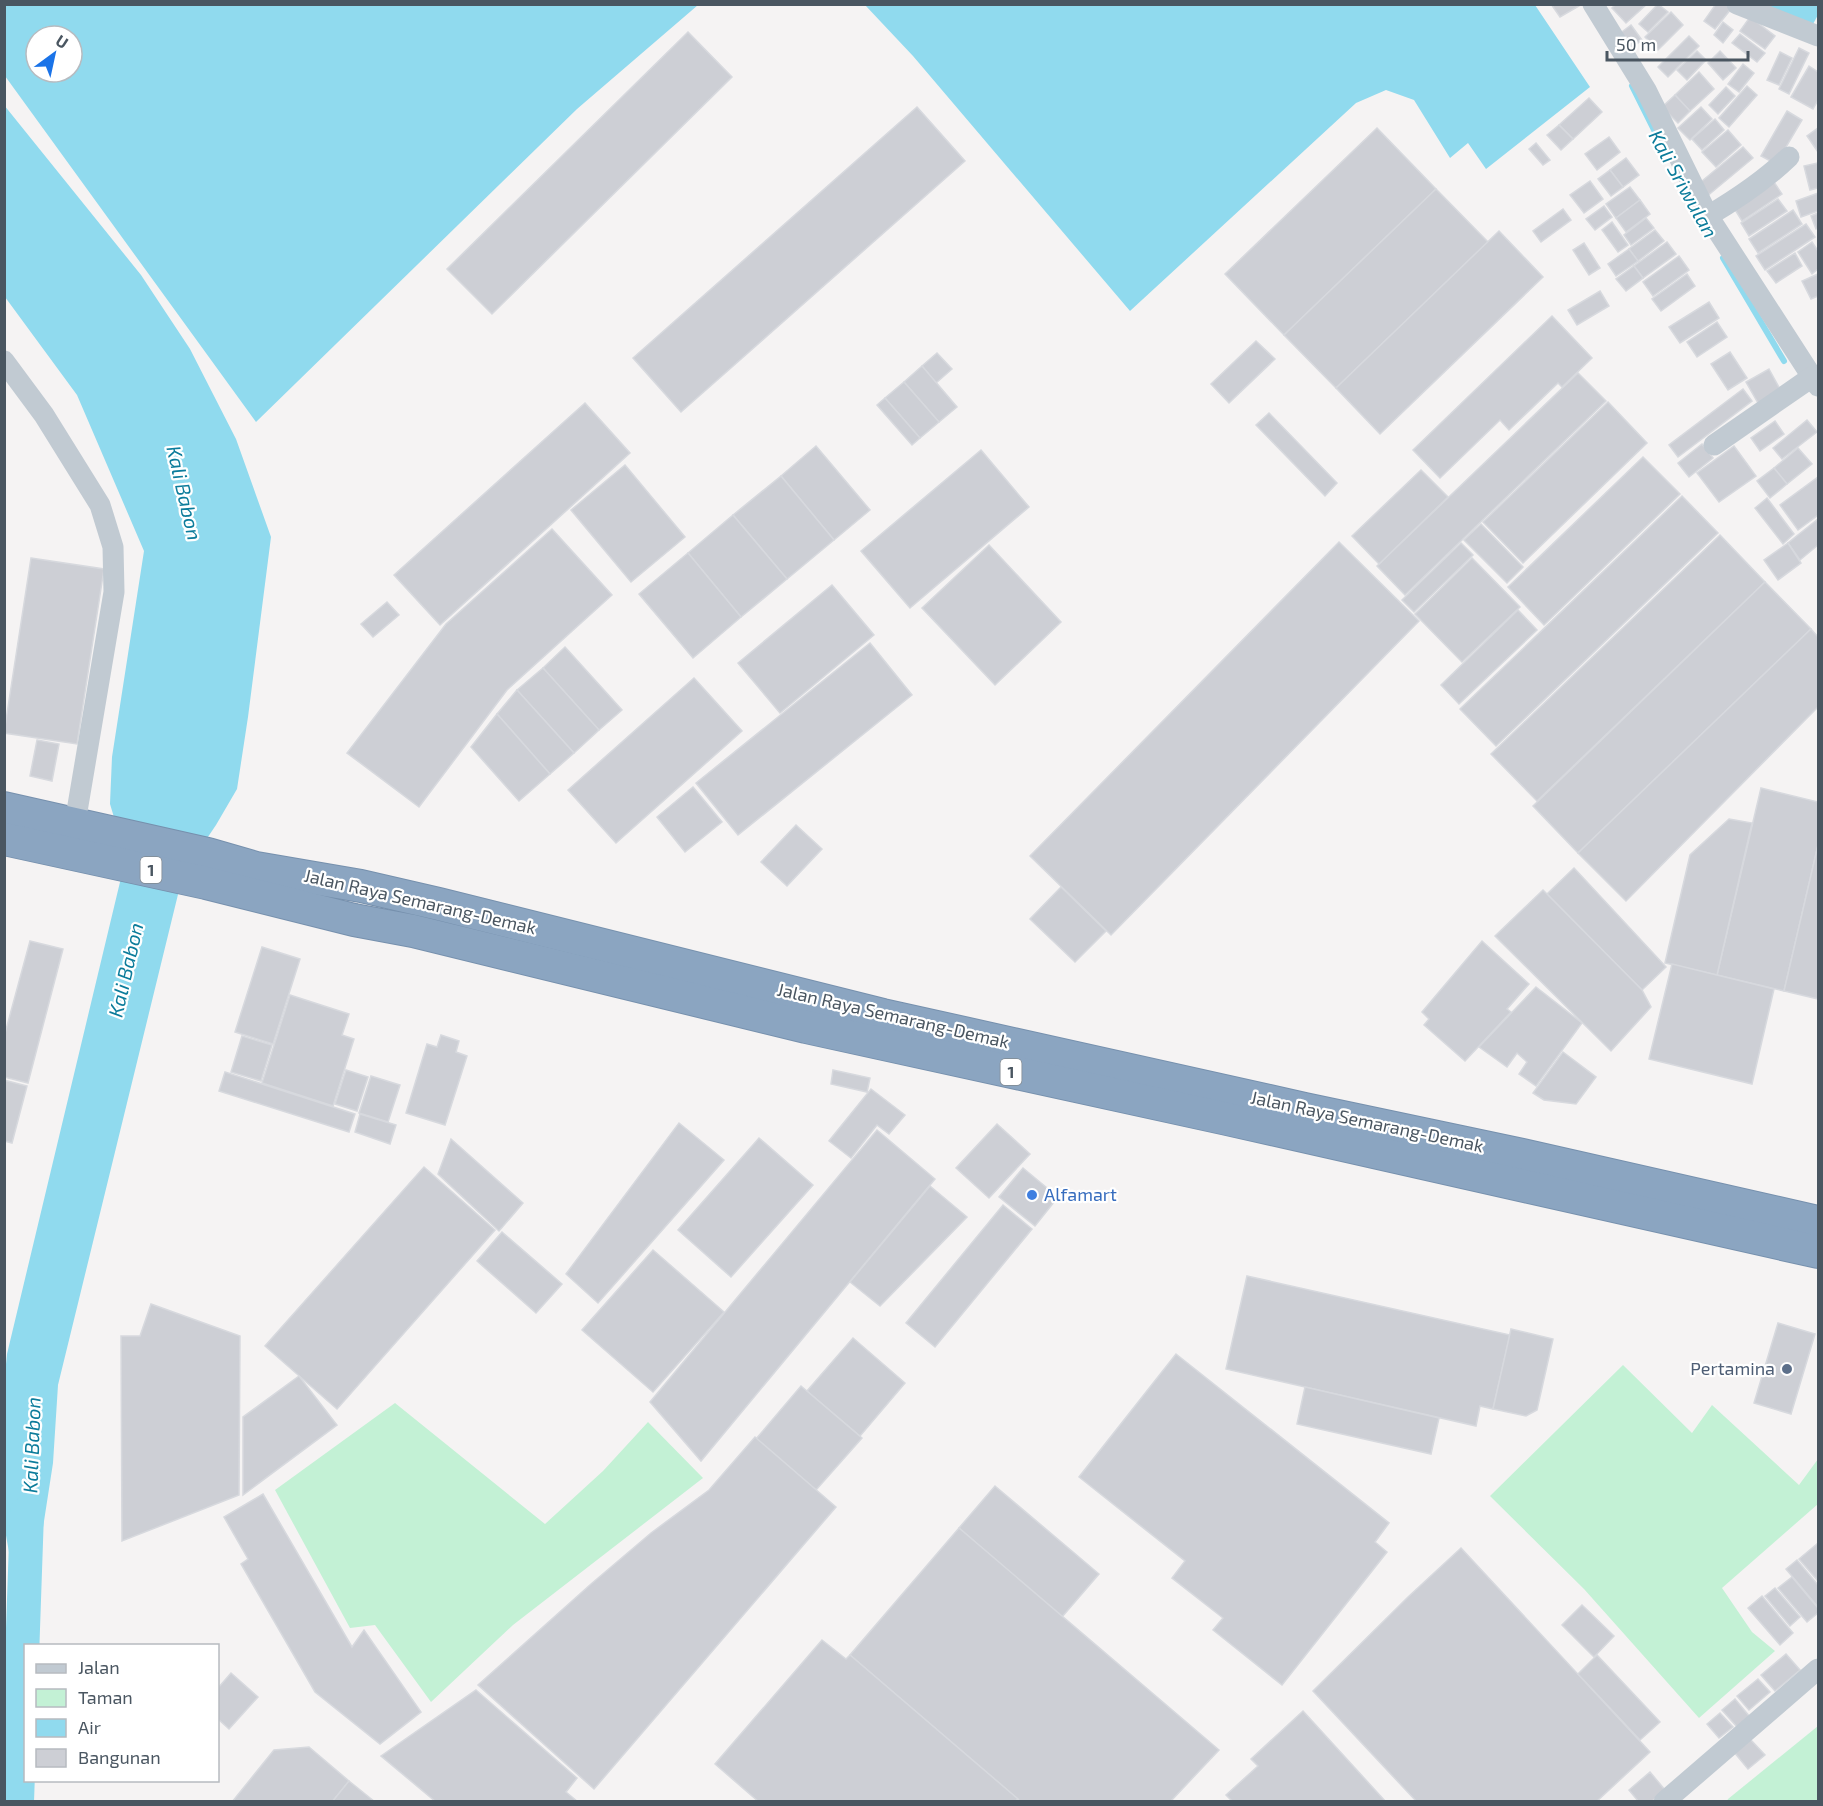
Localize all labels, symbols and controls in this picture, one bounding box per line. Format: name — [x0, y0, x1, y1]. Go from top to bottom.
north arrow — [24, 24, 84, 84]
scale bar — [1607, 24, 1748, 62]
text: U — [53, 30, 72, 52]
text: 50 m — [1616, 33, 1656, 55]
water label: Kali Sriwulan — [1644, 125, 1723, 242]
water label: Kali Babon — [162, 443, 208, 542]
road number: 1 — [140, 857, 162, 883]
street label: Jalan Raya Semarang-Demak — [302, 864, 538, 938]
water label: Kali Babon — [102, 920, 148, 1019]
street label: Jalan Raya Semarang-Demak — [775, 978, 1011, 1052]
road number: 1 — [1000, 1059, 1022, 1085]
street label: Jalan Raya Semarang-Demak — [1249, 1086, 1486, 1156]
place label: Alfamart — [1044, 1183, 1117, 1205]
marker: Alfamart — [1025, 1188, 1039, 1202]
place label: Pertamina — [1690, 1357, 1775, 1379]
marker: Pertamina — [1780, 1362, 1794, 1376]
water label: Kali Babon — [17, 1396, 45, 1494]
legend — [24, 1644, 219, 1782]
text: Jalan — [78, 1656, 120, 1678]
text: Taman — [78, 1686, 133, 1708]
text: Air — [78, 1716, 101, 1738]
text: Bangunan — [78, 1746, 161, 1768]

